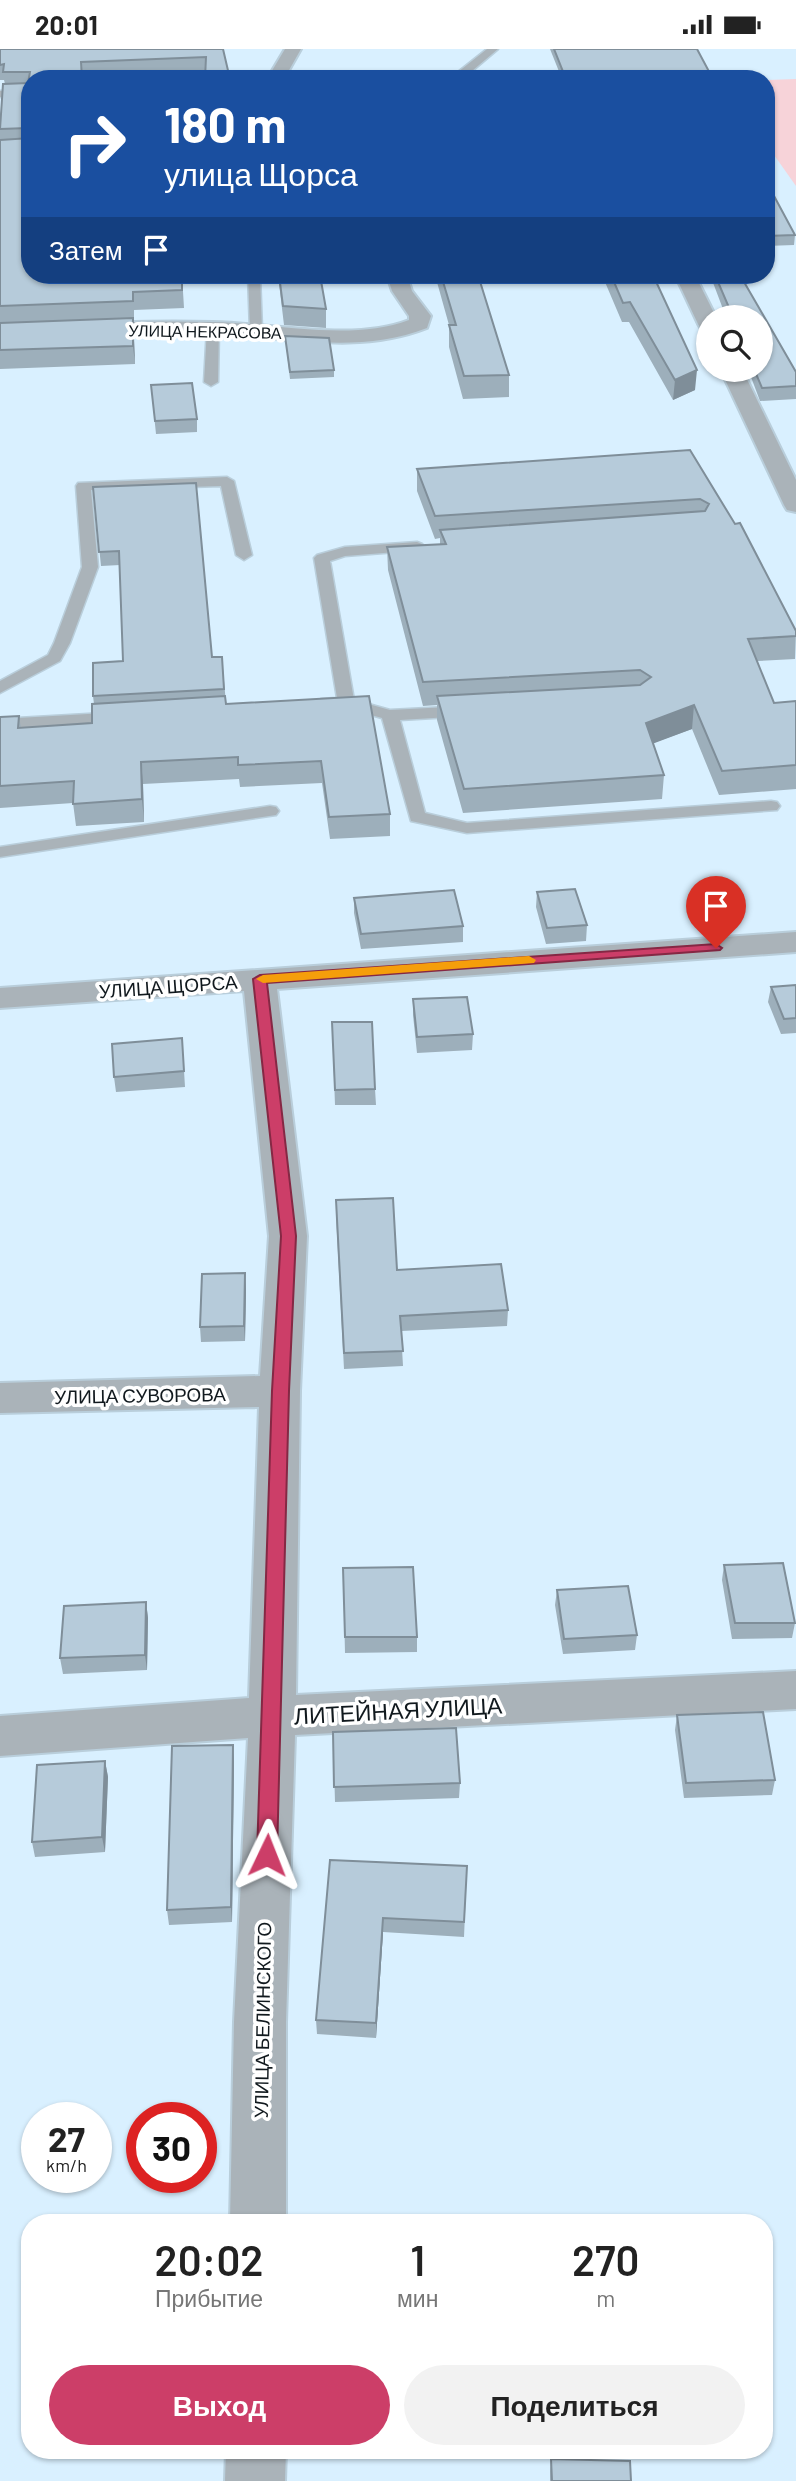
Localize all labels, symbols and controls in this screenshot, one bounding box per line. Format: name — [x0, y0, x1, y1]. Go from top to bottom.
text: 20:01 — [35, 9, 98, 40]
text: 180 m — [164, 94, 287, 153]
icon: right — [49, 98, 140, 189]
text: улица Щорса — [164, 154, 358, 192]
icon: arrive — [137, 231, 175, 269]
text: Затем — [49, 234, 123, 265]
map controls — [696, 305, 773, 382]
button: search — [696, 305, 773, 382]
street label: УЛИЦА НЕКРАСОВА — [128, 320, 282, 342]
pin — [686, 876, 746, 948]
icon: arrive — [697, 887, 735, 925]
street label: УЛИЦА ЩОРСА — [98, 970, 239, 1002]
street label: УЛИЦА СУВОРОВА — [54, 1382, 226, 1408]
street label: ЛИТЕЙНАЯ УЛИЦА — [293, 1691, 504, 1729]
position arrow — [230, 1818, 304, 1892]
street label: УЛИЦА БЕЛИНСКОГО — [249, 1922, 275, 2118]
speed limit sign: 30 — [126, 2102, 217, 2193]
text: 27 — [48, 2117, 85, 2159]
text: km/h — [46, 2154, 87, 2176]
text: 20:02 — [155, 2234, 263, 2284]
text: 1 — [410, 2234, 425, 2284]
text: 270 — [572, 2234, 639, 2284]
text: Прибытие — [155, 2284, 263, 2312]
text: мин — [397, 2284, 438, 2312]
text: m — [596, 2284, 615, 2312]
button: Выход — [49, 2365, 390, 2445]
button: Поделиться — [404, 2365, 745, 2445]

